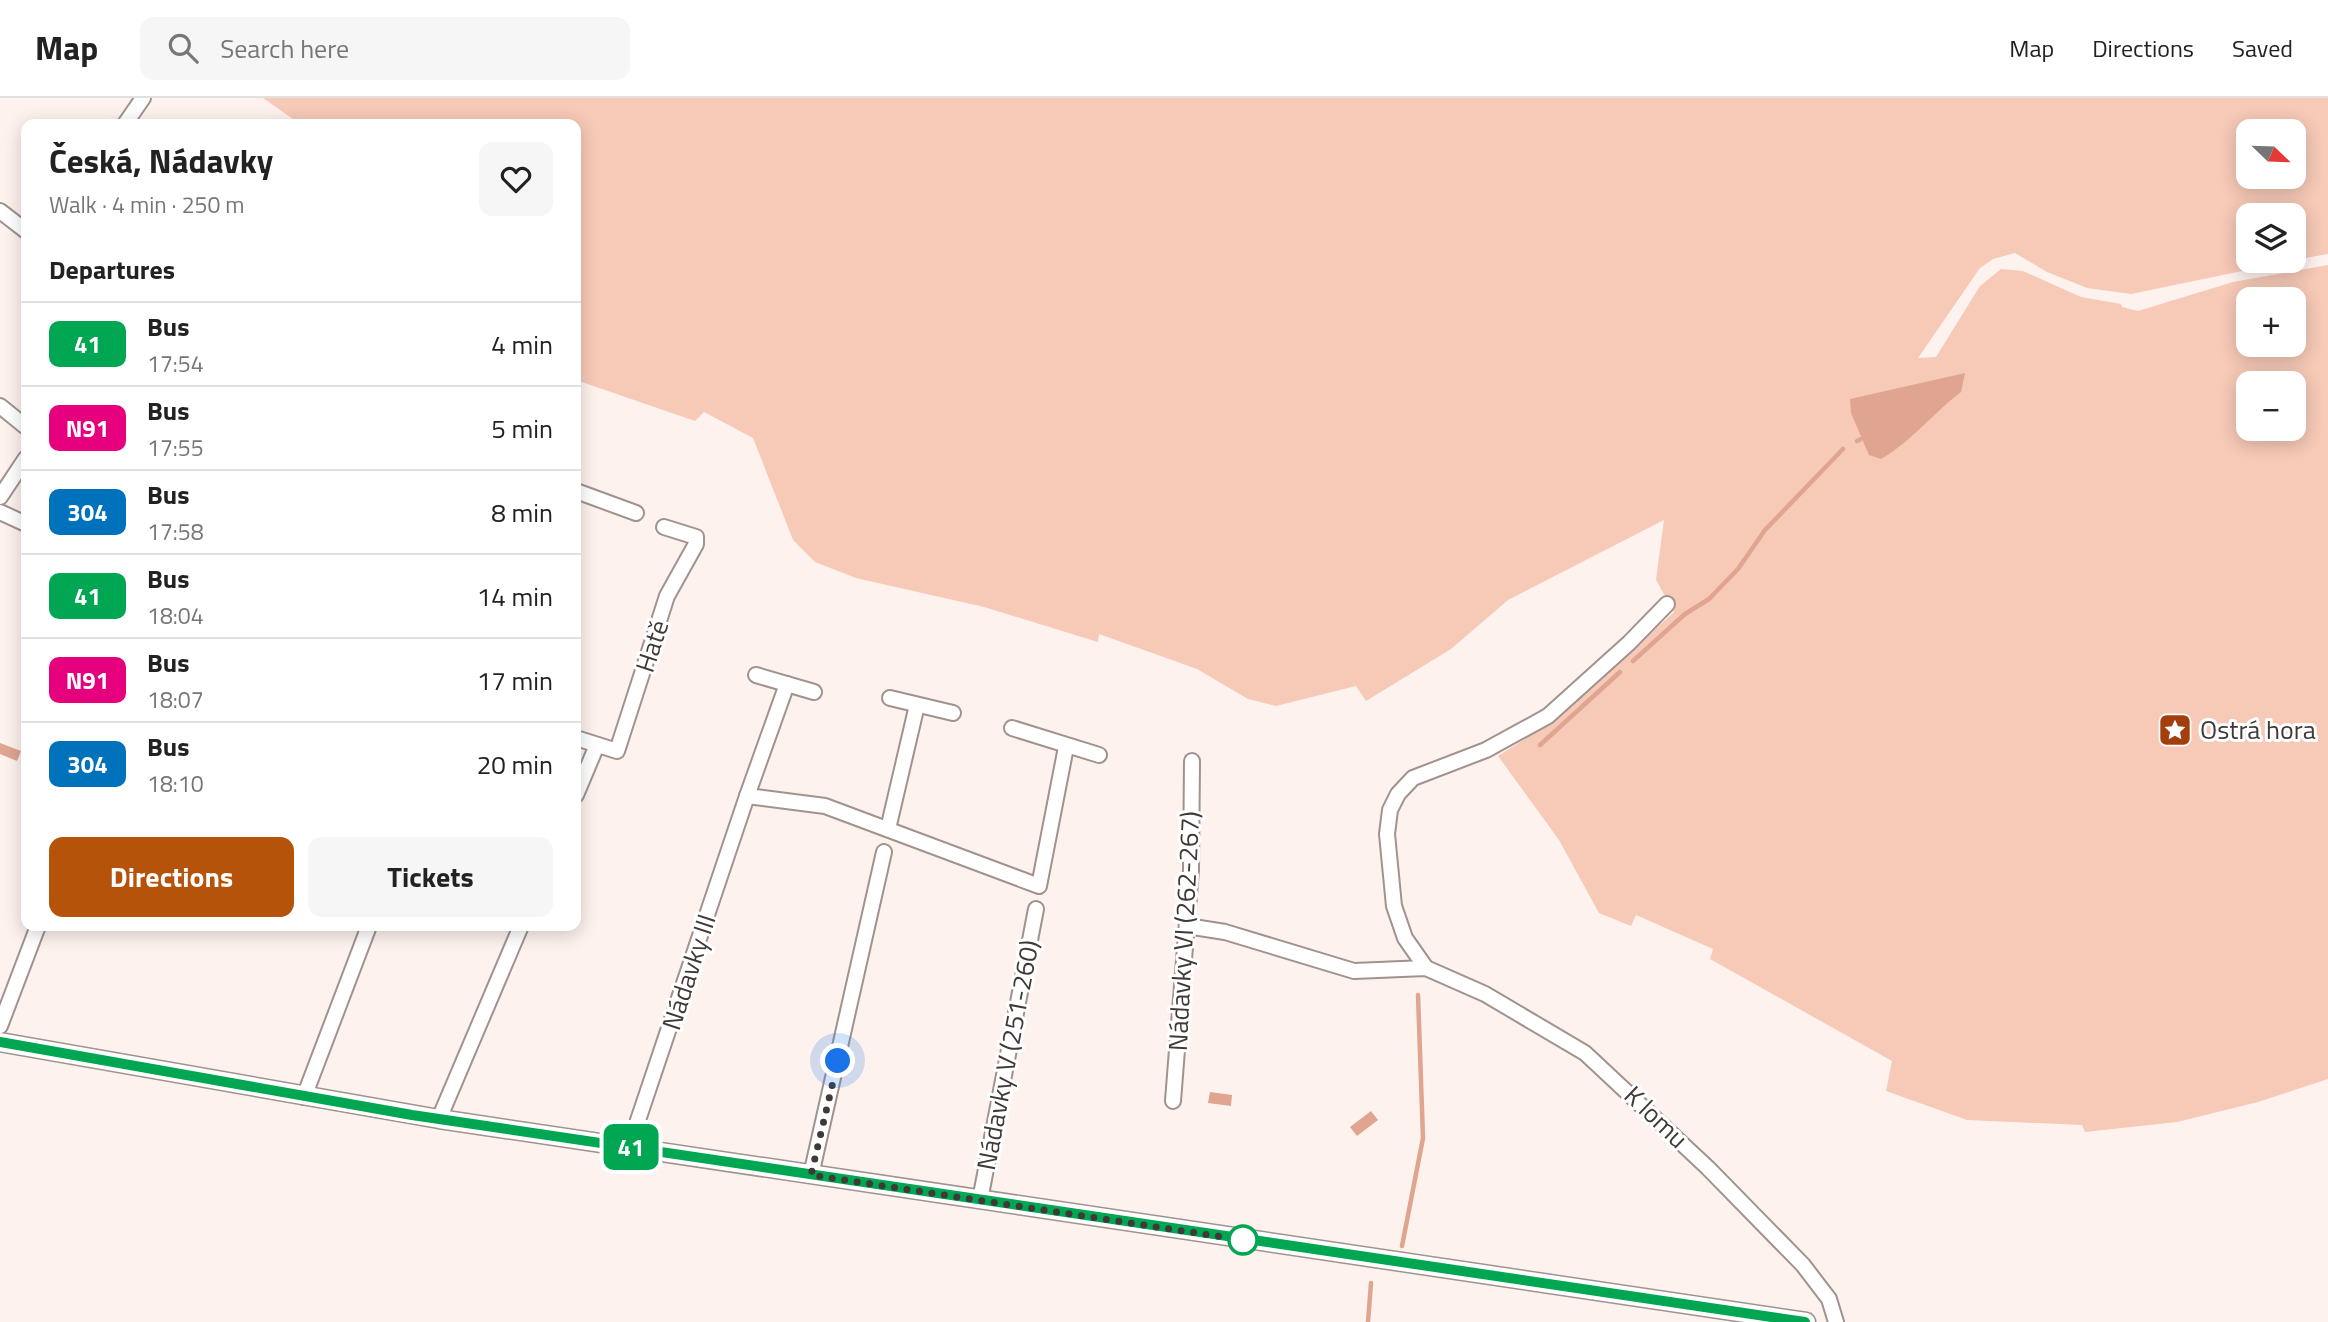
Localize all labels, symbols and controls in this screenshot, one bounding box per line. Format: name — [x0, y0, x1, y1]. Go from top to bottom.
search box — [140, 17, 630, 80]
text: Map — [35, 23, 98, 73]
icon: search — [164, 29, 202, 67]
text: Search here — [220, 29, 349, 68]
text: Map — [2009, 30, 2054, 66]
text: Directions — [2092, 30, 2194, 66]
text: Saved — [2232, 30, 2293, 66]
north arrow — [2236, 119, 2306, 189]
map controls — [2236, 119, 2306, 441]
text: Česká, Nádavky — [49, 136, 273, 186]
button: heart — [479, 142, 553, 216]
text: Walk · 4 min · 250 m — [49, 187, 245, 222]
button: layers — [2236, 203, 2306, 273]
text: Departures — [49, 250, 175, 289]
button: + — [2236, 287, 2306, 357]
text: Bus — [147, 307, 189, 346]
text: 4 min — [491, 325, 553, 364]
text: 41 — [74, 326, 101, 362]
text: 17:54 — [147, 346, 204, 381]
button: − — [2236, 371, 2306, 441]
text: Bus — [147, 391, 189, 430]
text: 5 min — [491, 409, 553, 448]
text: N91 — [66, 410, 109, 446]
text: 17:55 — [147, 430, 204, 465]
text: Bus — [147, 475, 189, 514]
text: 8 min — [491, 493, 553, 532]
text: 304 — [67, 494, 108, 530]
text: 17:58 — [147, 514, 204, 549]
text: Bus — [147, 559, 189, 598]
text: 14 min — [477, 577, 553, 616]
text: 41 — [74, 578, 101, 614]
text: 18:04 — [147, 598, 204, 633]
street label: Hatě — [625, 615, 678, 677]
text: Bus — [147, 643, 189, 682]
text: 17 min — [477, 661, 553, 700]
text: N91 — [66, 662, 109, 698]
text: 18:07 — [147, 682, 204, 717]
place label: Ostrá hora — [2200, 710, 2316, 749]
place icon: Ostrá hora — [2156, 711, 2194, 749]
text: Bus — [147, 727, 189, 766]
text: 20 min — [477, 745, 553, 784]
text: 304 — [67, 746, 108, 782]
text: 18:10 — [147, 766, 204, 801]
street label: Nádavky VI (262-267) — [1158, 810, 1209, 1052]
button: Directions — [49, 837, 294, 917]
button: Tickets — [308, 837, 553, 917]
street label: Nádavky III — [651, 909, 726, 1035]
street label: Nádavky V (251-260) — [966, 936, 1049, 1173]
your location — [820, 1043, 855, 1078]
street label: K lomu — [1616, 1076, 1697, 1157]
line badge: 41 — [600, 1124, 662, 1170]
text: 41 — [618, 1129, 644, 1165]
unlabelled marker — [1228, 1225, 1258, 1255]

